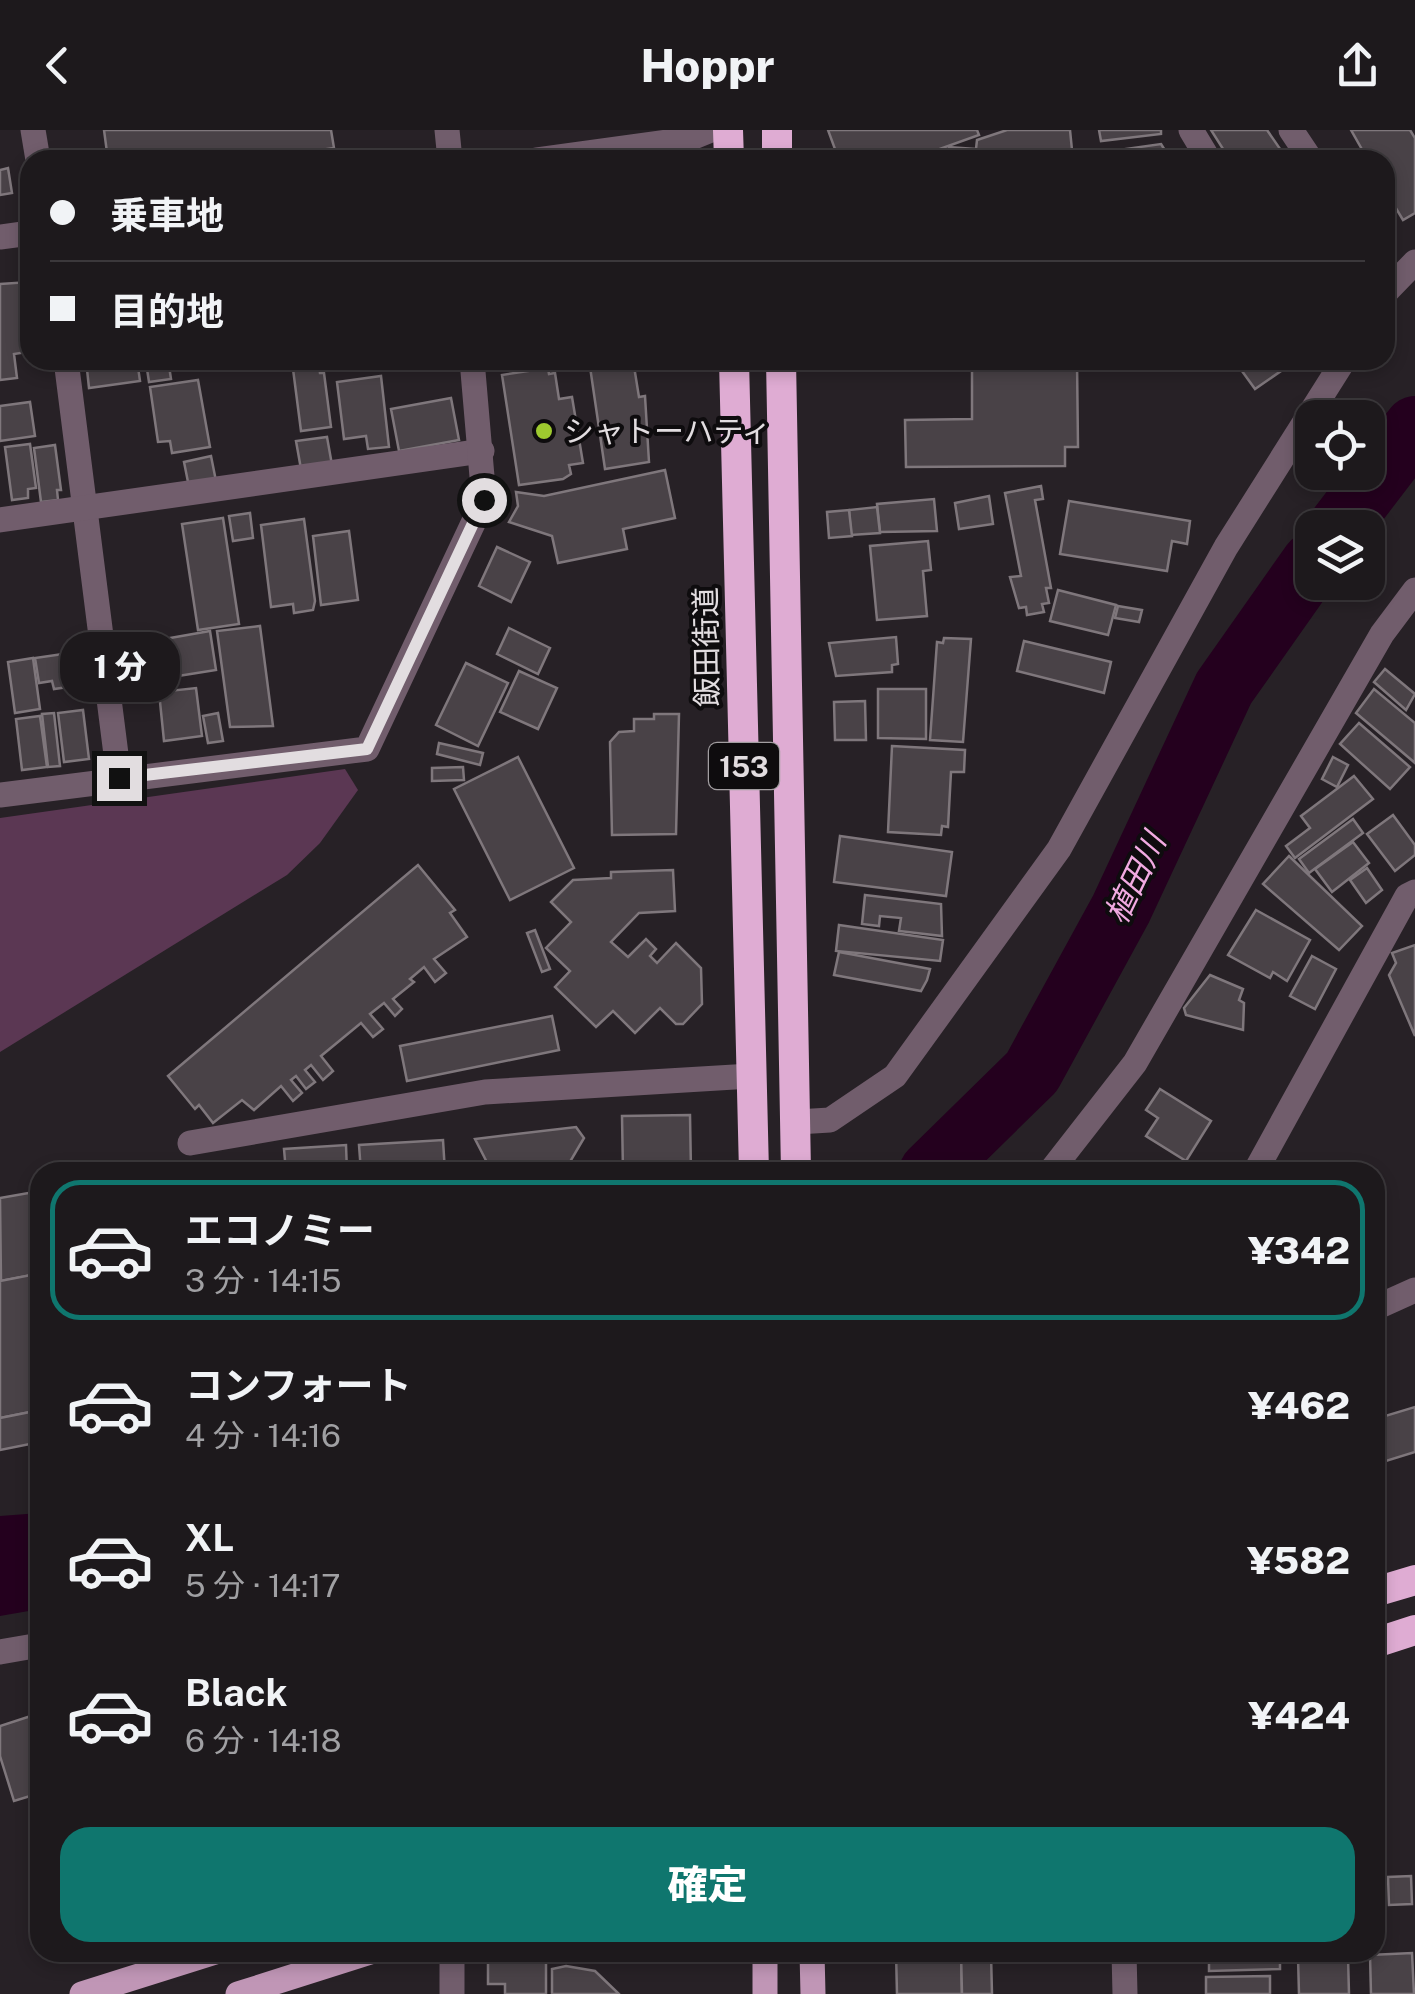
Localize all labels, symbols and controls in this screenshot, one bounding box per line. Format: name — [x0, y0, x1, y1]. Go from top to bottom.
icon: back — [30, 38, 85, 93]
icon: share — [1330, 38, 1385, 93]
text: Hoppr — [640, 39, 775, 92]
text: 乗車地 — [110, 193, 224, 238]
text: 目的地 — [110, 289, 224, 334]
map controls — [1295, 400, 1385, 600]
button: locate — [1295, 400, 1385, 490]
place label: シャトーハティ — [564, 413, 772, 449]
marker: シャトーハティ — [533, 420, 555, 442]
route start — [462, 478, 507, 523]
button: layers — [1295, 510, 1385, 600]
street label: 飯田街道 — [687, 587, 725, 707]
callout: 1 分 — [59, 633, 179, 703]
text: 1 分 — [94, 648, 147, 685]
road number: 153 — [709, 743, 779, 789]
route end — [97, 756, 142, 801]
water label: 植田川 — [1097, 824, 1174, 929]
icon: car — [65, 1205, 155, 1295]
text: エコノミー — [185, 1208, 375, 1253]
text: ¥342 — [1248, 1228, 1350, 1273]
text: 3 分 · 14:15 — [185, 1262, 342, 1299]
icon: car — [65, 1360, 155, 1450]
text: コンフォート — [185, 1363, 412, 1408]
text: ¥462 — [1248, 1383, 1350, 1428]
text: 4 分 · 14:16 — [185, 1417, 341, 1454]
icon: car — [65, 1515, 155, 1605]
text: XL — [185, 1515, 234, 1560]
text: ¥582 — [1247, 1538, 1350, 1583]
text: 5 分 · 14:17 — [185, 1567, 341, 1604]
icon: car — [65, 1670, 155, 1760]
text: Black — [185, 1670, 288, 1715]
text: ¥424 — [1249, 1693, 1350, 1738]
text: 6 分 · 14:18 — [185, 1722, 341, 1759]
button: 確定 — [60, 1827, 1355, 1942]

